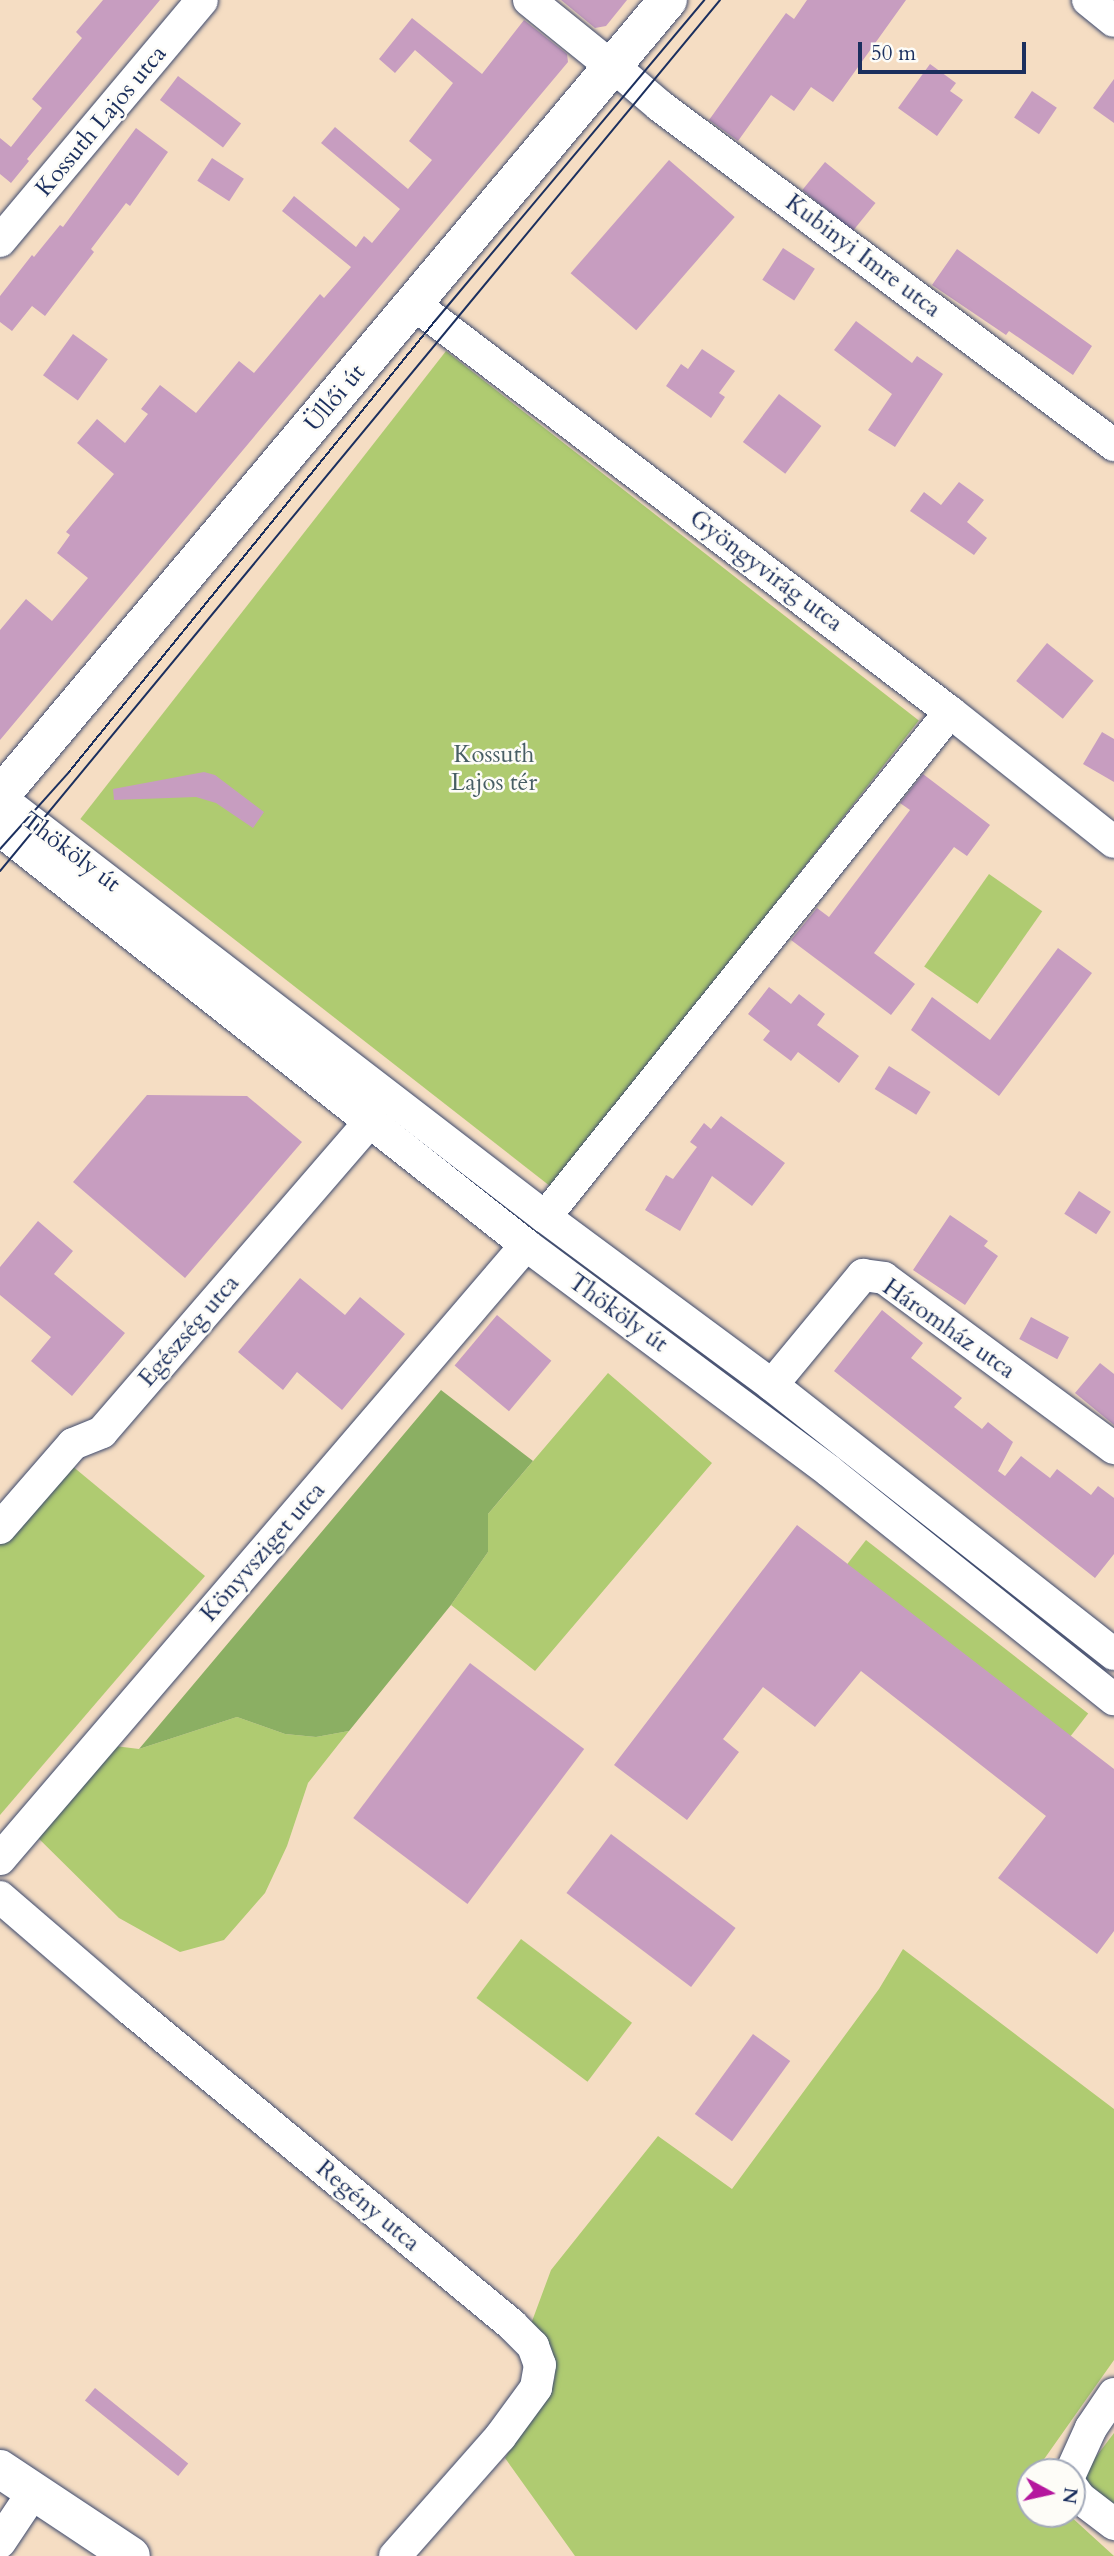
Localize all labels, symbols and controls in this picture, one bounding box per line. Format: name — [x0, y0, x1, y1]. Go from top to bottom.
scale bar — [862, 28, 1030, 72]
text: 50 m — [871, 39, 916, 68]
street label: Kossuth Lajos utca — [29, 40, 173, 202]
street label: Kubinyi Imre utca — [780, 188, 946, 324]
street label: Üllői út — [299, 359, 371, 437]
street label: Gyöngyvirág utca — [684, 504, 848, 638]
park label: Kossuth Lajos tér — [451, 741, 537, 797]
street label: Thököly út — [16, 806, 126, 898]
street label: Thököly út — [563, 1267, 673, 1359]
street label: Egészség utca — [133, 1269, 245, 1393]
street label: Háromház utca — [877, 1273, 1021, 1385]
street label: Könyvsziget utca — [195, 1476, 331, 1628]
street label: Regény utca — [310, 2154, 426, 2258]
north arrow — [1016, 2458, 1086, 2528]
text: N — [1056, 2486, 1084, 2506]

